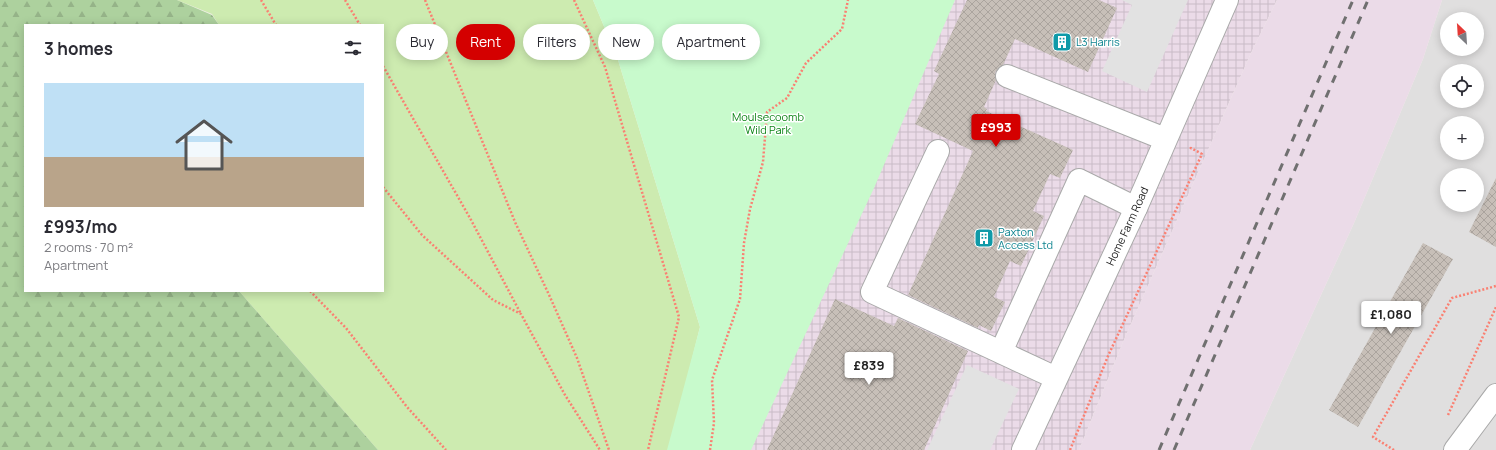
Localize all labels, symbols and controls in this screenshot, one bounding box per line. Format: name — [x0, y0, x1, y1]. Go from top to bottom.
north arrow — [1440, 12, 1484, 56]
map controls — [1440, 12, 1484, 212]
chip: Buy — [396, 24, 448, 60]
chip: Rent — [456, 24, 515, 60]
chip: Filters — [523, 24, 590, 60]
chip: New — [598, 24, 654, 60]
chip: Apartment — [662, 24, 760, 60]
building icon: L3 Harris — [1051, 31, 1073, 53]
place label: L3 Harris — [1076, 34, 1120, 49]
text: 3 homes — [44, 37, 113, 60]
icon: filters — [342, 37, 364, 59]
button: locate — [1440, 64, 1484, 108]
icon: home — [168, 109, 240, 181]
park label: Moulsecoomb Wild Park — [732, 109, 804, 137]
pin: £993 — [972, 114, 1020, 148]
button: + — [1440, 116, 1484, 160]
text: £993 — [980, 118, 1012, 136]
button: − — [1440, 168, 1484, 212]
street label: Home Farm Road — [1102, 184, 1151, 268]
text: £993/mo — [44, 215, 117, 238]
place label: Paxton Access Ltd — [998, 224, 1053, 252]
building icon: Paxton Access Ltd — [973, 227, 995, 249]
text: 2 rooms · 70 m² — [44, 238, 133, 256]
text: Apartment — [44, 256, 108, 274]
pin: £1,080 — [1358, 301, 1424, 335]
text: £1,080 — [1370, 305, 1412, 323]
pin: £839 — [845, 352, 893, 386]
text: £839 — [853, 356, 885, 374]

